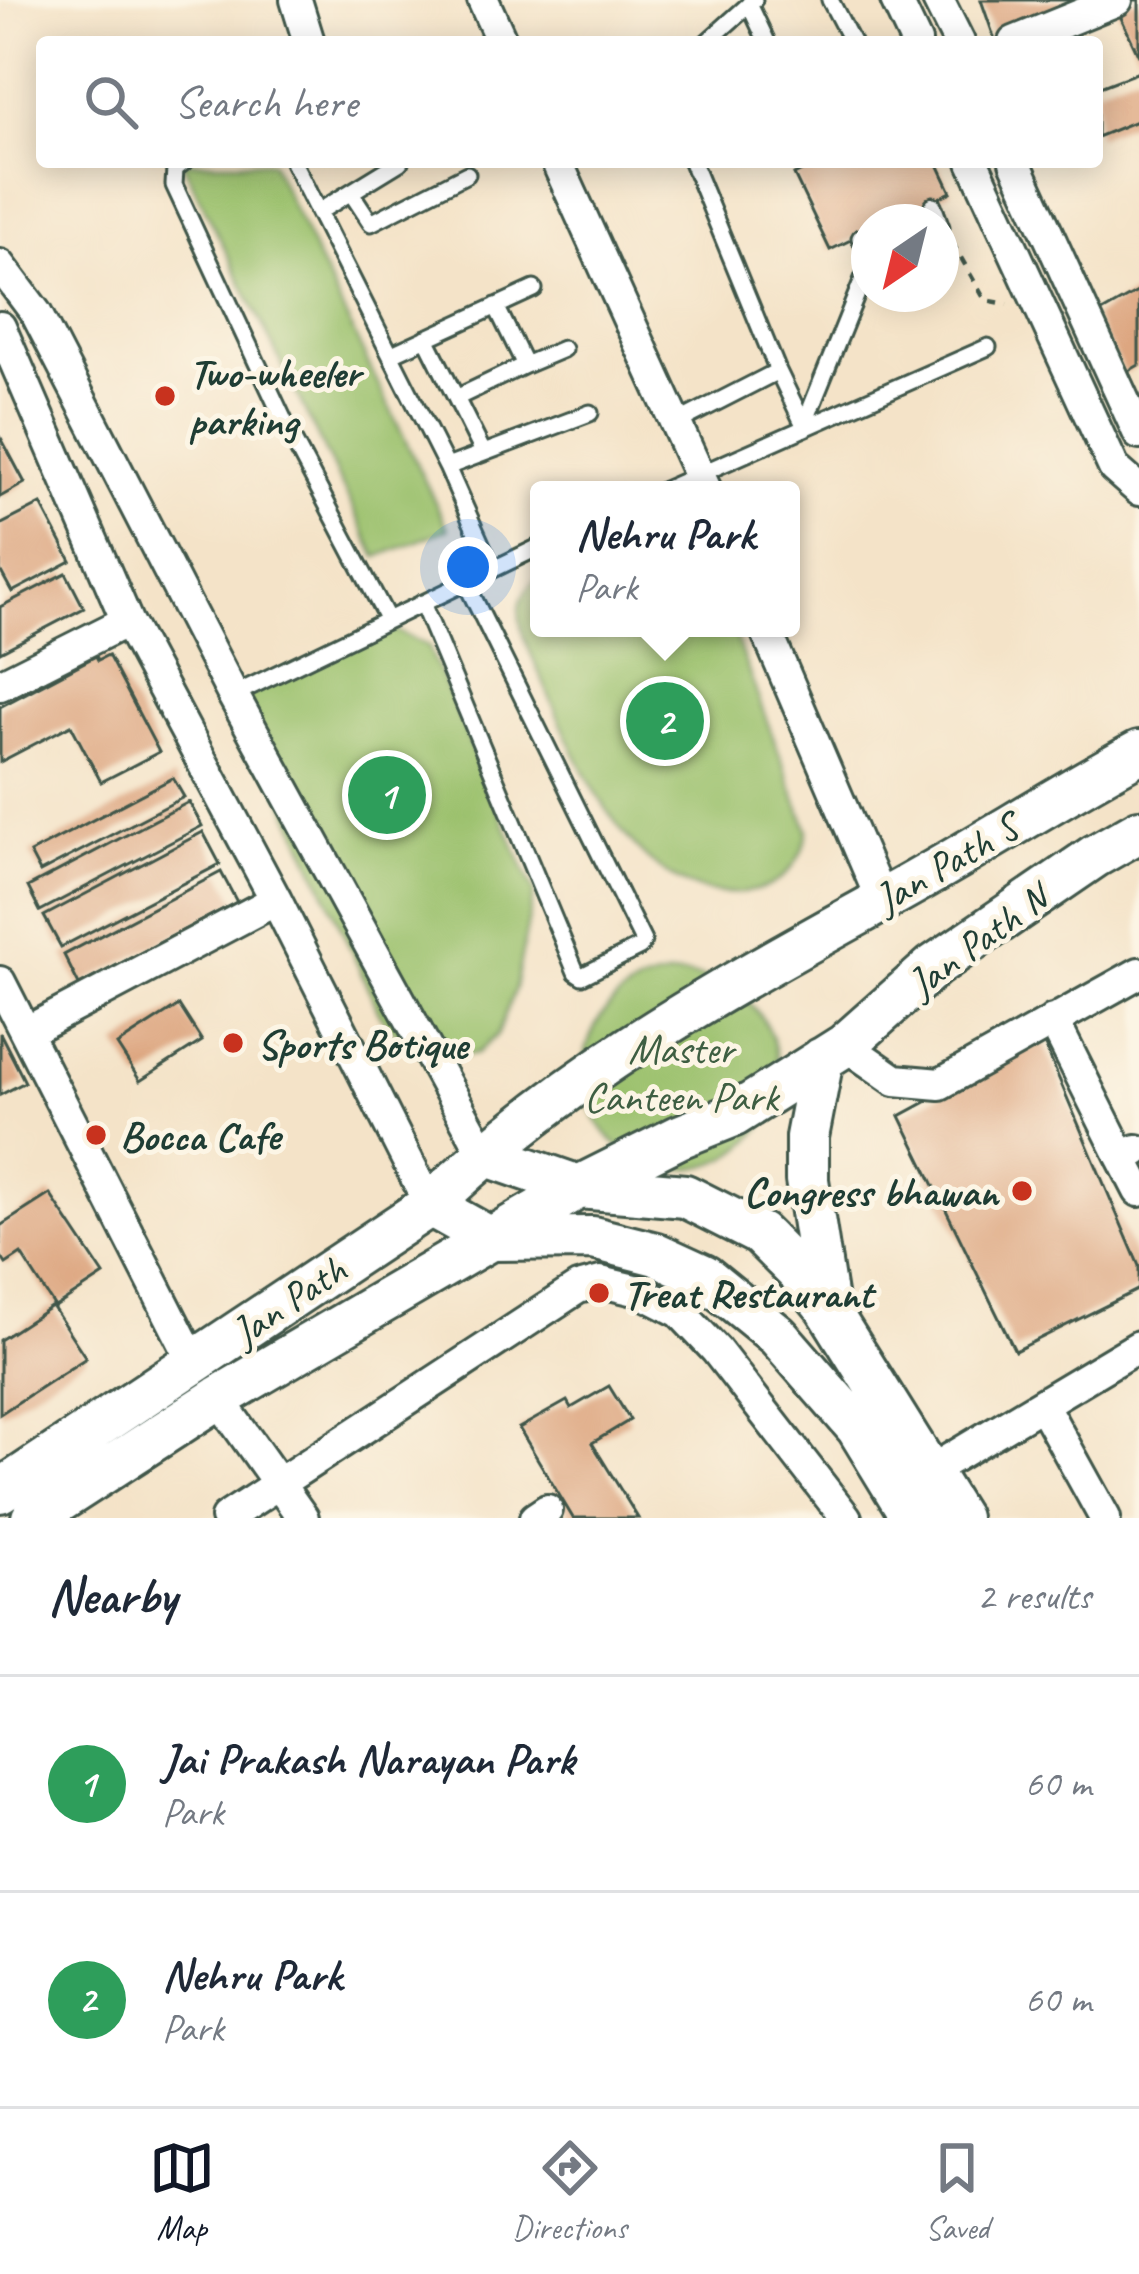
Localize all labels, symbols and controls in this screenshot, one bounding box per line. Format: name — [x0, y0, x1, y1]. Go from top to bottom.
search box — [36, 36, 1103, 168]
icon: search — [78, 69, 144, 135]
text: Search here — [174, 74, 357, 131]
north arrow — [851, 204, 959, 312]
place label: Two-wheeler parking — [189, 347, 365, 448]
marker: Two-wheeler parking — [152, 383, 178, 409]
popup — [530, 481, 800, 637]
text: Nehru Park — [575, 506, 755, 563]
your location — [438, 537, 498, 597]
text: Park — [575, 563, 637, 612]
pin: 2 — [626, 676, 704, 766]
pin: 1 — [348, 750, 426, 840]
street label: Jan Path S — [864, 798, 1033, 927]
street label: Jan Path N — [896, 869, 1064, 1011]
place label: Sports Botique — [257, 1018, 470, 1071]
park label: Master Canteen Park — [584, 1023, 781, 1124]
marker: Sports Botique — [220, 1030, 246, 1056]
place label: Bocca Cafe — [120, 1110, 284, 1163]
marker: Bocca Cafe — [83, 1122, 109, 1148]
place label: Congress bhawan — [744, 1166, 1001, 1219]
marker: Congress bhawan — [1009, 1178, 1035, 1204]
street label: Jan Path — [220, 1243, 357, 1360]
place label: Treat Restaurant — [623, 1268, 877, 1321]
marker: Treat Restaurant — [586, 1280, 612, 1306]
text: Nearby — [48, 1564, 176, 1628]
text: 2 results — [977, 1572, 1091, 1621]
text: Jai Prakash Narayan Park — [162, 1731, 574, 1788]
text: 1 — [78, 1759, 96, 1808]
text: 60 m — [1025, 1759, 1091, 1808]
text: Park — [162, 1788, 224, 1837]
text: Nehru Park — [162, 1947, 341, 2004]
text: 2 — [78, 1975, 96, 2024]
text: 60 m — [1025, 1975, 1091, 2024]
text: Park — [162, 2004, 224, 2053]
tab: Map — [149, 2135, 215, 2249]
tab: Directions — [512, 2135, 627, 2249]
tab: Saved — [924, 2135, 990, 2249]

